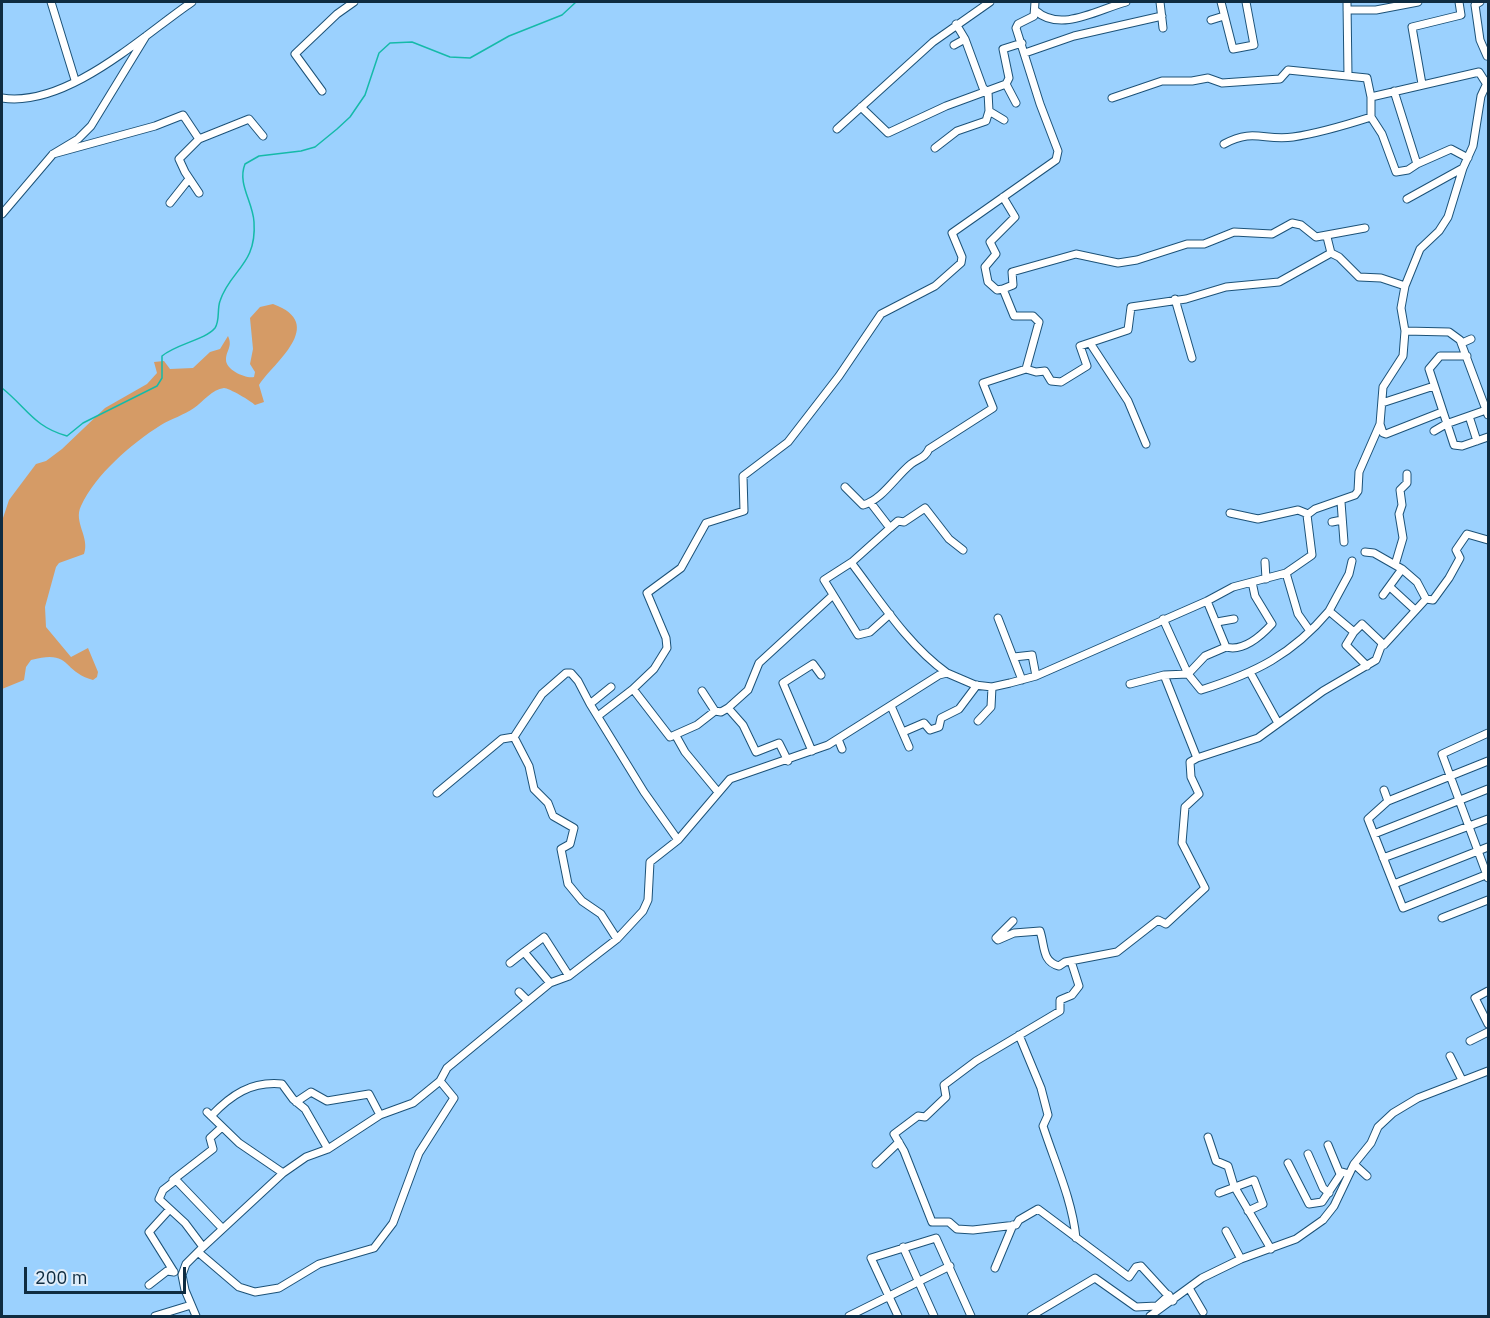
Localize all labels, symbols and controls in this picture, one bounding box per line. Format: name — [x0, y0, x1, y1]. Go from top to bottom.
scale bar — [27, 1255, 189, 1293]
text: 200 m — [35, 1266, 87, 1289]

